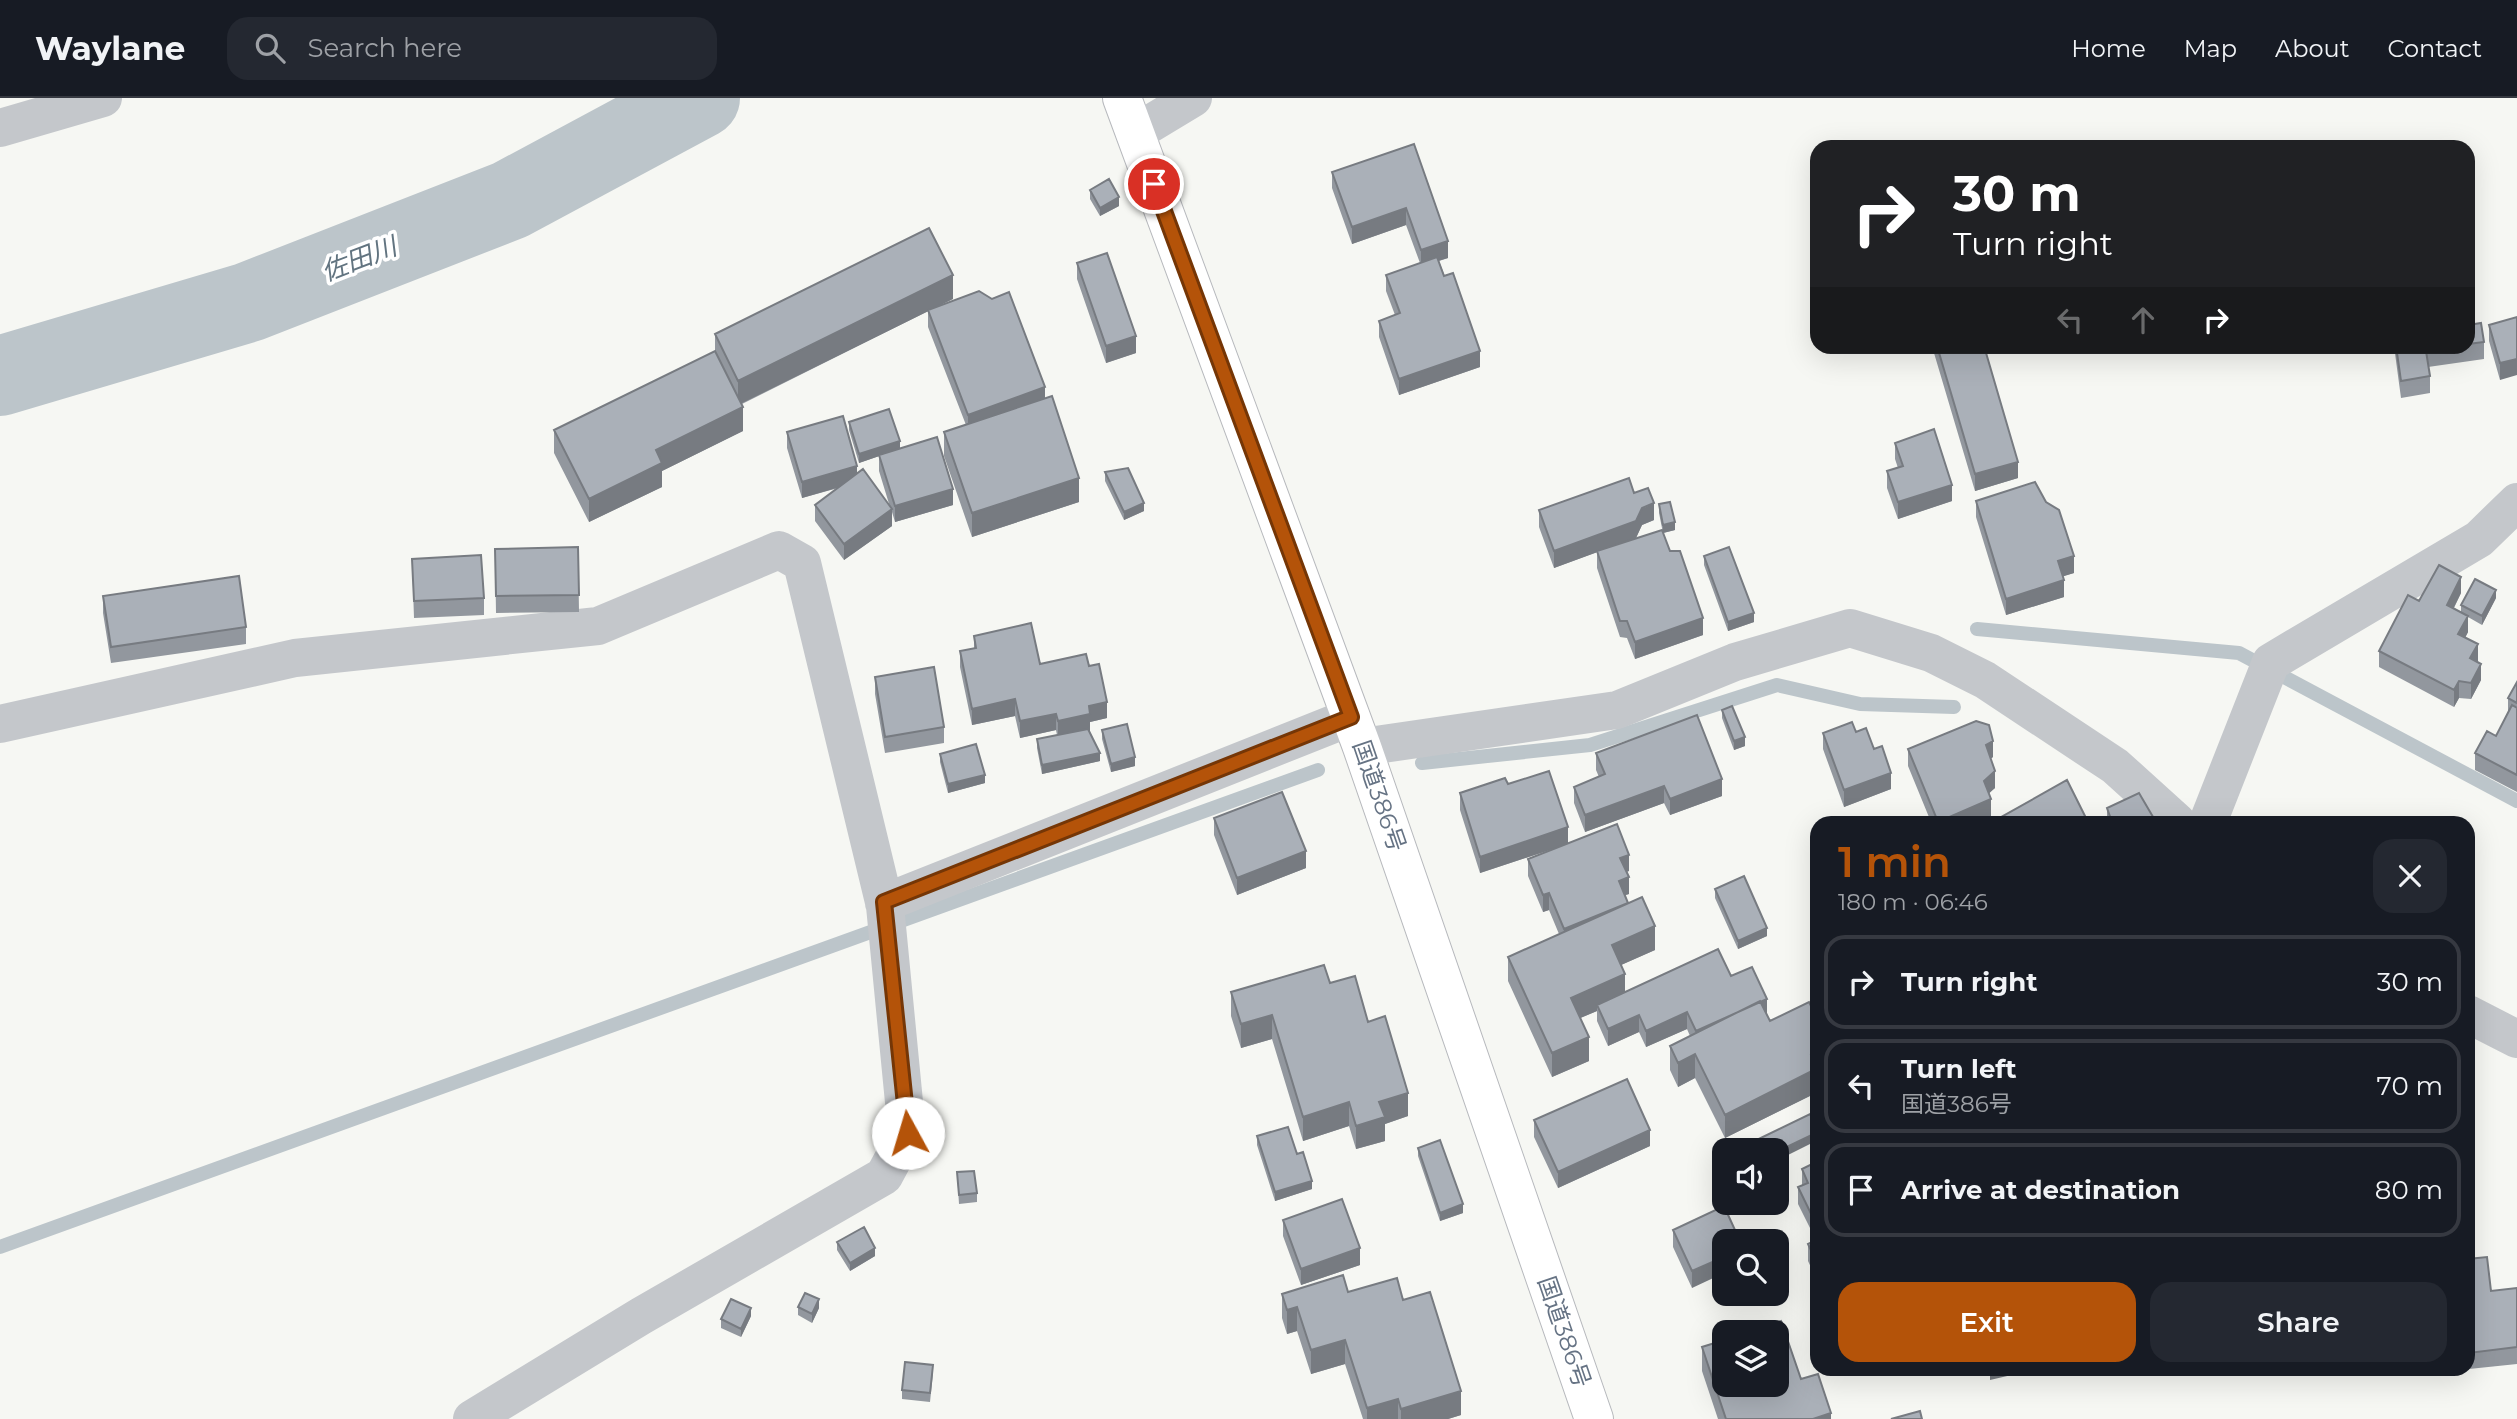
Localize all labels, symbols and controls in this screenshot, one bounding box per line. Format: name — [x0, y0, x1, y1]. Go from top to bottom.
search box — [227, 17, 717, 80]
text: Waylane — [35, 28, 185, 68]
icon: search — [251, 29, 289, 67]
text: Search here — [307, 32, 462, 64]
text: Home — [2071, 34, 2146, 63]
text: Map — [2184, 34, 2237, 63]
text: About — [2275, 34, 2349, 63]
text: Contact — [2387, 34, 2482, 63]
pin — [1124, 154, 1184, 214]
text: 30 m — [1953, 164, 2081, 223]
icon: arrive — [1135, 165, 1173, 203]
icon: right — [1838, 168, 1929, 259]
text: Turn right — [1953, 224, 2113, 263]
water label: 佐田川 — [317, 229, 404, 288]
icon: left — [2051, 301, 2089, 339]
icon: ahead — [2124, 301, 2162, 339]
icon: right — [2197, 301, 2235, 339]
street label: 国道386号 — [1347, 737, 1412, 855]
text: 1 min — [1838, 836, 1951, 888]
button: close — [2373, 839, 2447, 913]
text: 180 m · 06:46 — [1838, 888, 1988, 916]
icon: right — [1842, 963, 1880, 1001]
text: Turn right — [1901, 966, 2037, 998]
text: 30 m — [2377, 966, 2443, 998]
text: Turn left — [1901, 1053, 2017, 1085]
icon: left — [1842, 1067, 1880, 1105]
text: 70 m — [2377, 1070, 2443, 1102]
text: 国道386号 — [1901, 1090, 2012, 1118]
position arrow — [871, 1096, 945, 1170]
map controls — [1712, 1138, 1789, 1397]
button: sound — [1712, 1138, 1789, 1215]
icon: arrive — [1842, 1171, 1880, 1209]
text: Arrive at destination — [1901, 1174, 2180, 1206]
text: 80 m — [2375, 1174, 2443, 1206]
button: search — [1712, 1229, 1789, 1306]
street label: 国道386号 — [1532, 1273, 1597, 1391]
button: Exit — [1838, 1282, 2136, 1362]
button: Share — [2150, 1282, 2447, 1362]
button: layers — [1712, 1320, 1789, 1397]

